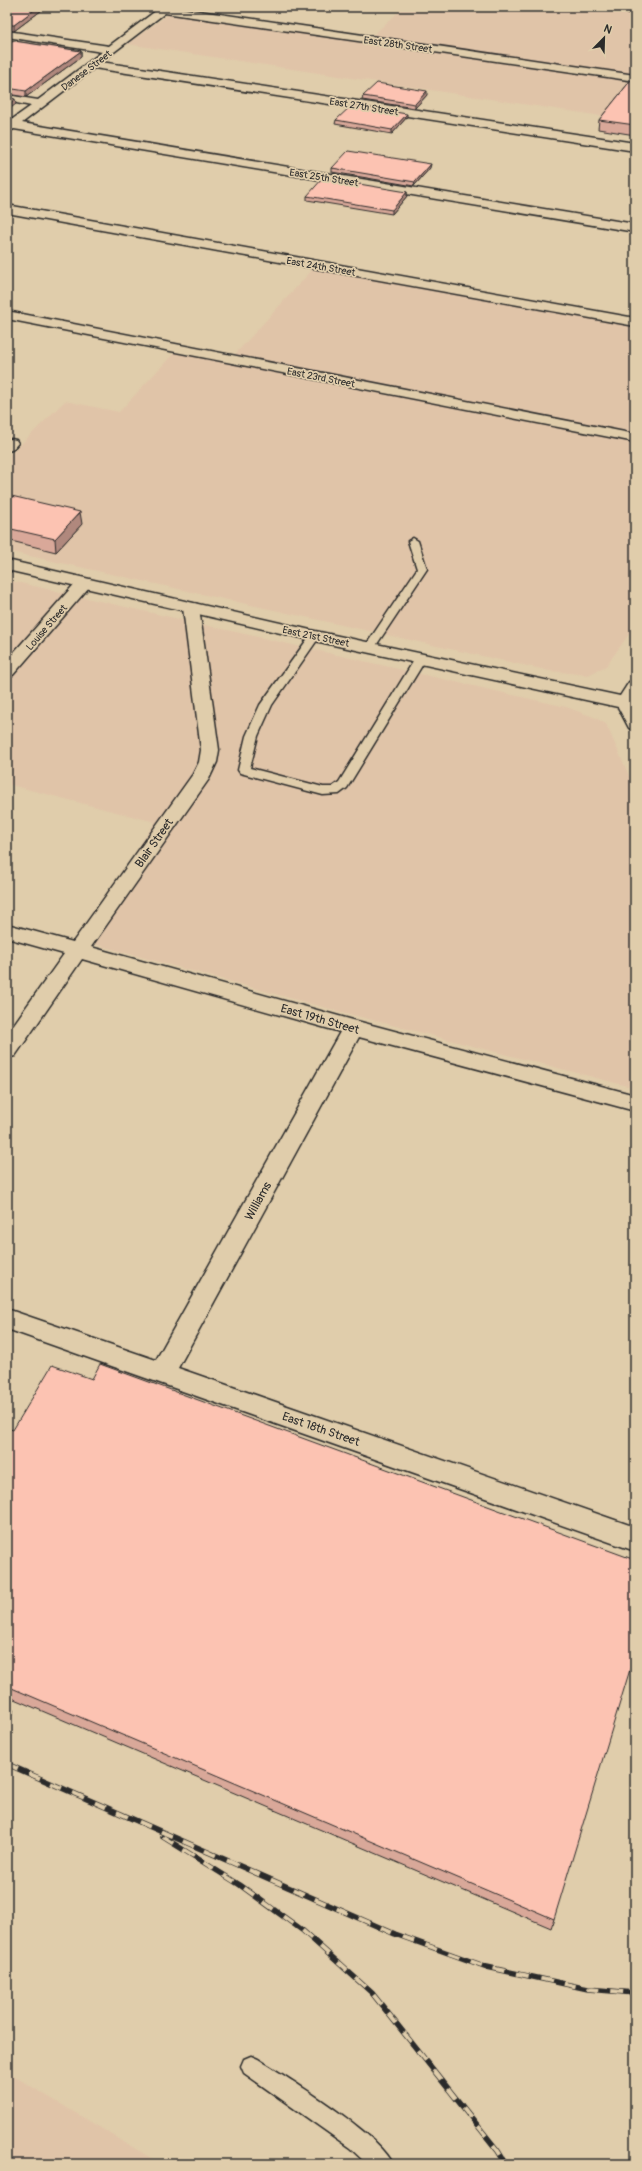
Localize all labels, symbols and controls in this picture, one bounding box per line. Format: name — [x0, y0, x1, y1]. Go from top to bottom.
north arrow — [584, 18, 624, 58]
text: N — [602, 22, 614, 37]
street label: East 28th Street — [363, 34, 434, 56]
street label: Danese Street — [59, 47, 115, 94]
street label: East 27th Street — [329, 96, 400, 118]
street label: East 25th Street — [289, 167, 360, 190]
street label: East 24th Street — [285, 255, 357, 279]
street label: East 23rd Street — [286, 366, 357, 391]
street label: Louise Street — [24, 602, 70, 653]
street label: East 21st Street — [281, 624, 351, 650]
street label: Blair Street — [132, 816, 177, 871]
street label: East 19th Street — [279, 1001, 361, 1038]
street label: Williams — [242, 1179, 275, 1223]
street label: East 18th Street — [280, 1409, 362, 1450]

